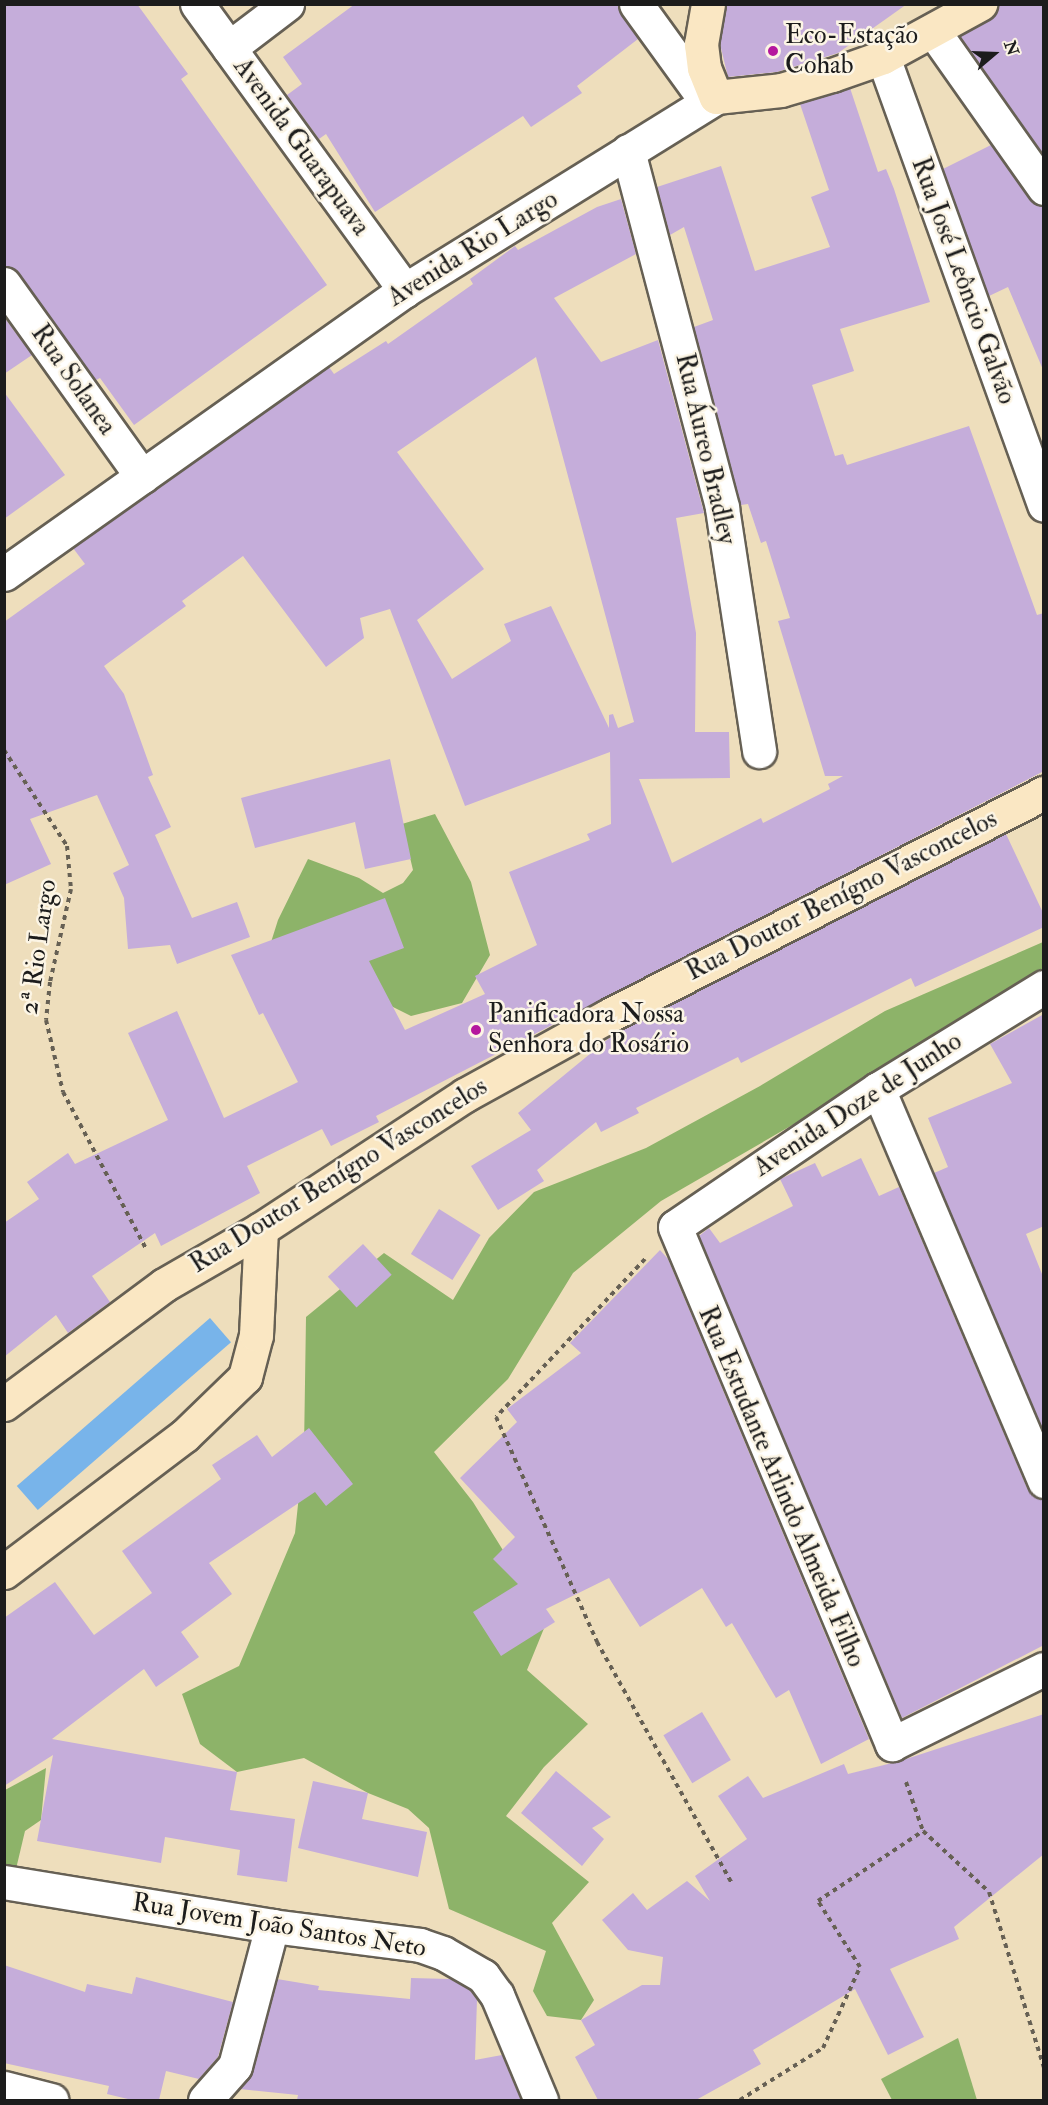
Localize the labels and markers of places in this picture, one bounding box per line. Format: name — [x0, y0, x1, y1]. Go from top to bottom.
place label: Eco-Estação Cohab — [785, 20, 918, 82]
marker: Eco-Estação Cohab — [766, 44, 780, 58]
place label: Panificadora Nossa Senhora do Rosário — [488, 999, 689, 1060]
marker: Panificadora Nossa Senhora do Rosário — [469, 1023, 483, 1037]

